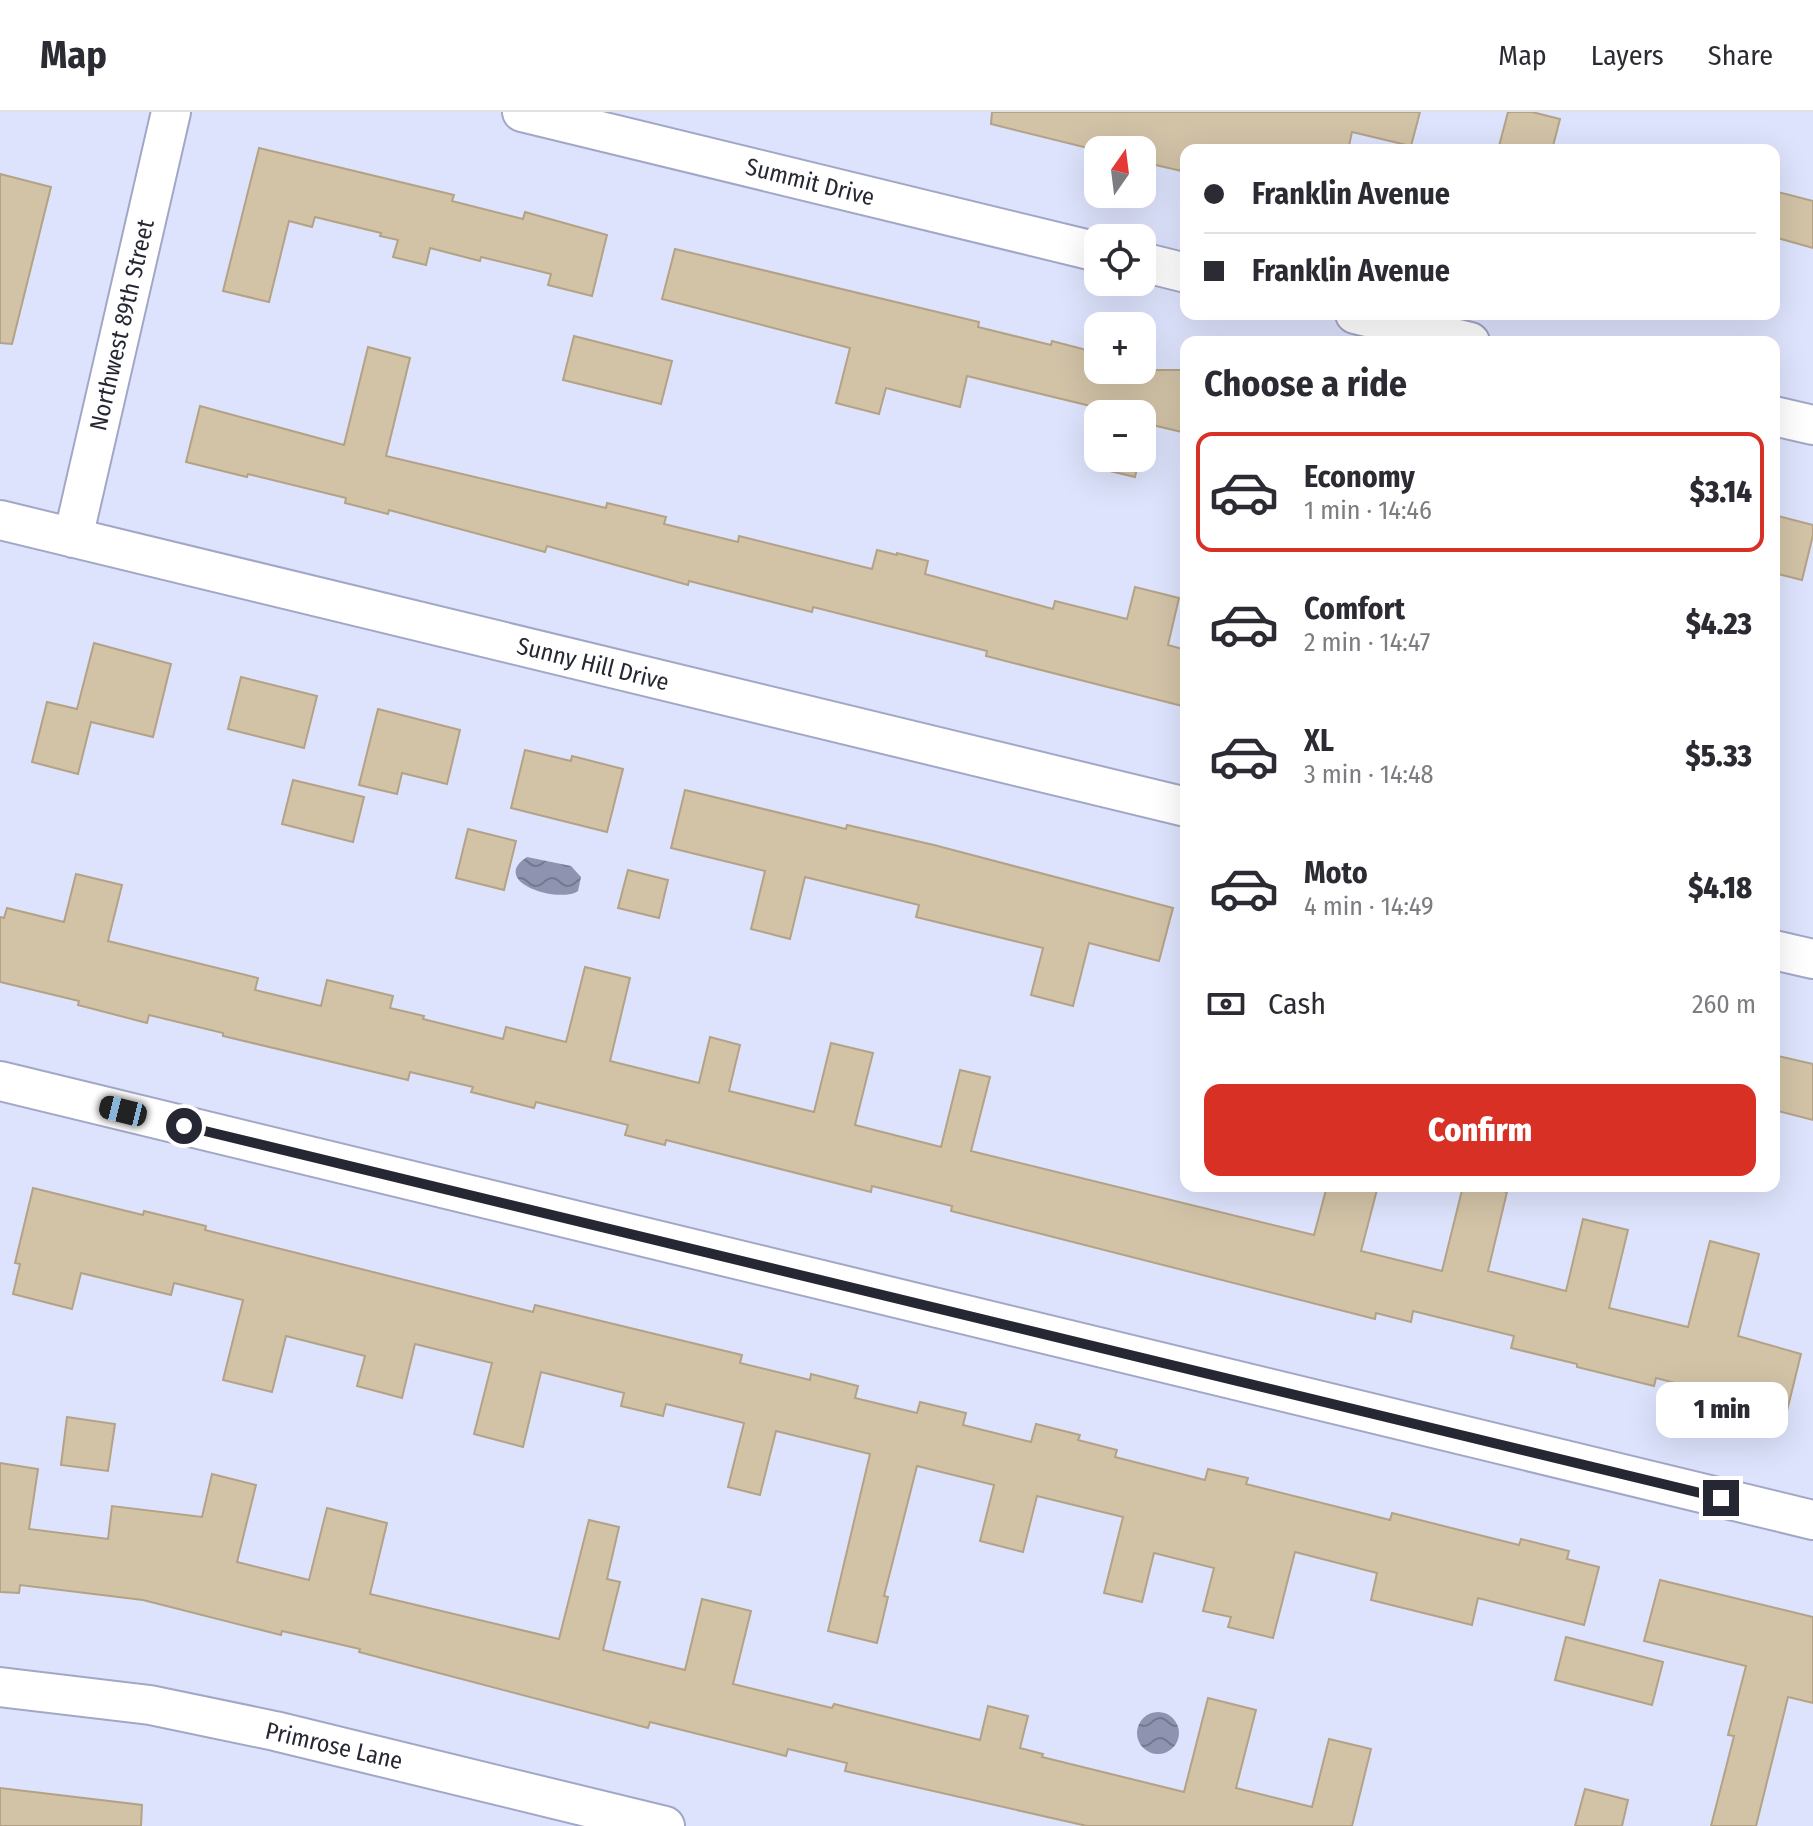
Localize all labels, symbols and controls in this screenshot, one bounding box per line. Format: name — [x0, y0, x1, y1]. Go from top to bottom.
text: Map — [40, 32, 107, 78]
text: Map — [1498, 39, 1547, 72]
text: Layers — [1591, 39, 1664, 72]
text: Share — [1708, 39, 1773, 72]
north arrow — [1084, 136, 1156, 208]
map controls — [1084, 136, 1156, 472]
street label: Summit Drive — [743, 152, 877, 212]
text: Franklin Avenue — [1252, 176, 1450, 212]
street label: Northwest 89th Street — [84, 217, 160, 433]
button: locate — [1084, 224, 1156, 296]
text: Franklin Avenue — [1252, 253, 1450, 289]
button: + — [1084, 312, 1156, 384]
text: Choose a ride — [1204, 362, 1407, 406]
button: − — [1084, 400, 1156, 472]
icon: car — [1208, 456, 1280, 528]
text: Economy — [1304, 459, 1415, 495]
text: $3.14 — [1690, 474, 1752, 510]
text: 1 min · 14:46 — [1304, 495, 1432, 526]
icon: car — [1208, 588, 1280, 660]
text: Comfort — [1304, 591, 1405, 627]
text: $4.23 — [1686, 606, 1752, 642]
text: 2 min · 14:47 — [1304, 627, 1430, 658]
street label: Sunny Hill Drive — [514, 632, 672, 696]
icon: car — [1208, 720, 1280, 792]
text: XL — [1304, 723, 1334, 759]
text: $5.33 — [1686, 738, 1752, 774]
text: 3 min · 14:48 — [1304, 759, 1434, 790]
icon: car — [1208, 852, 1280, 924]
text: Moto — [1304, 855, 1368, 891]
text: $4.18 — [1688, 870, 1752, 906]
text: 4 min · 14:49 — [1304, 891, 1434, 922]
icon: cash — [1204, 982, 1248, 1026]
text: Cash — [1268, 986, 1326, 1022]
text: 260 m — [1692, 989, 1756, 1020]
button: Confirm — [1204, 1084, 1756, 1176]
car — [97, 1094, 149, 1128]
route start — [166, 1108, 202, 1144]
callout: 1 min — [1655, 1382, 1787, 1438]
text: 1 min — [1694, 1394, 1750, 1425]
route end — [1703, 1480, 1739, 1516]
street label: Primrose Lane — [263, 1717, 405, 1775]

